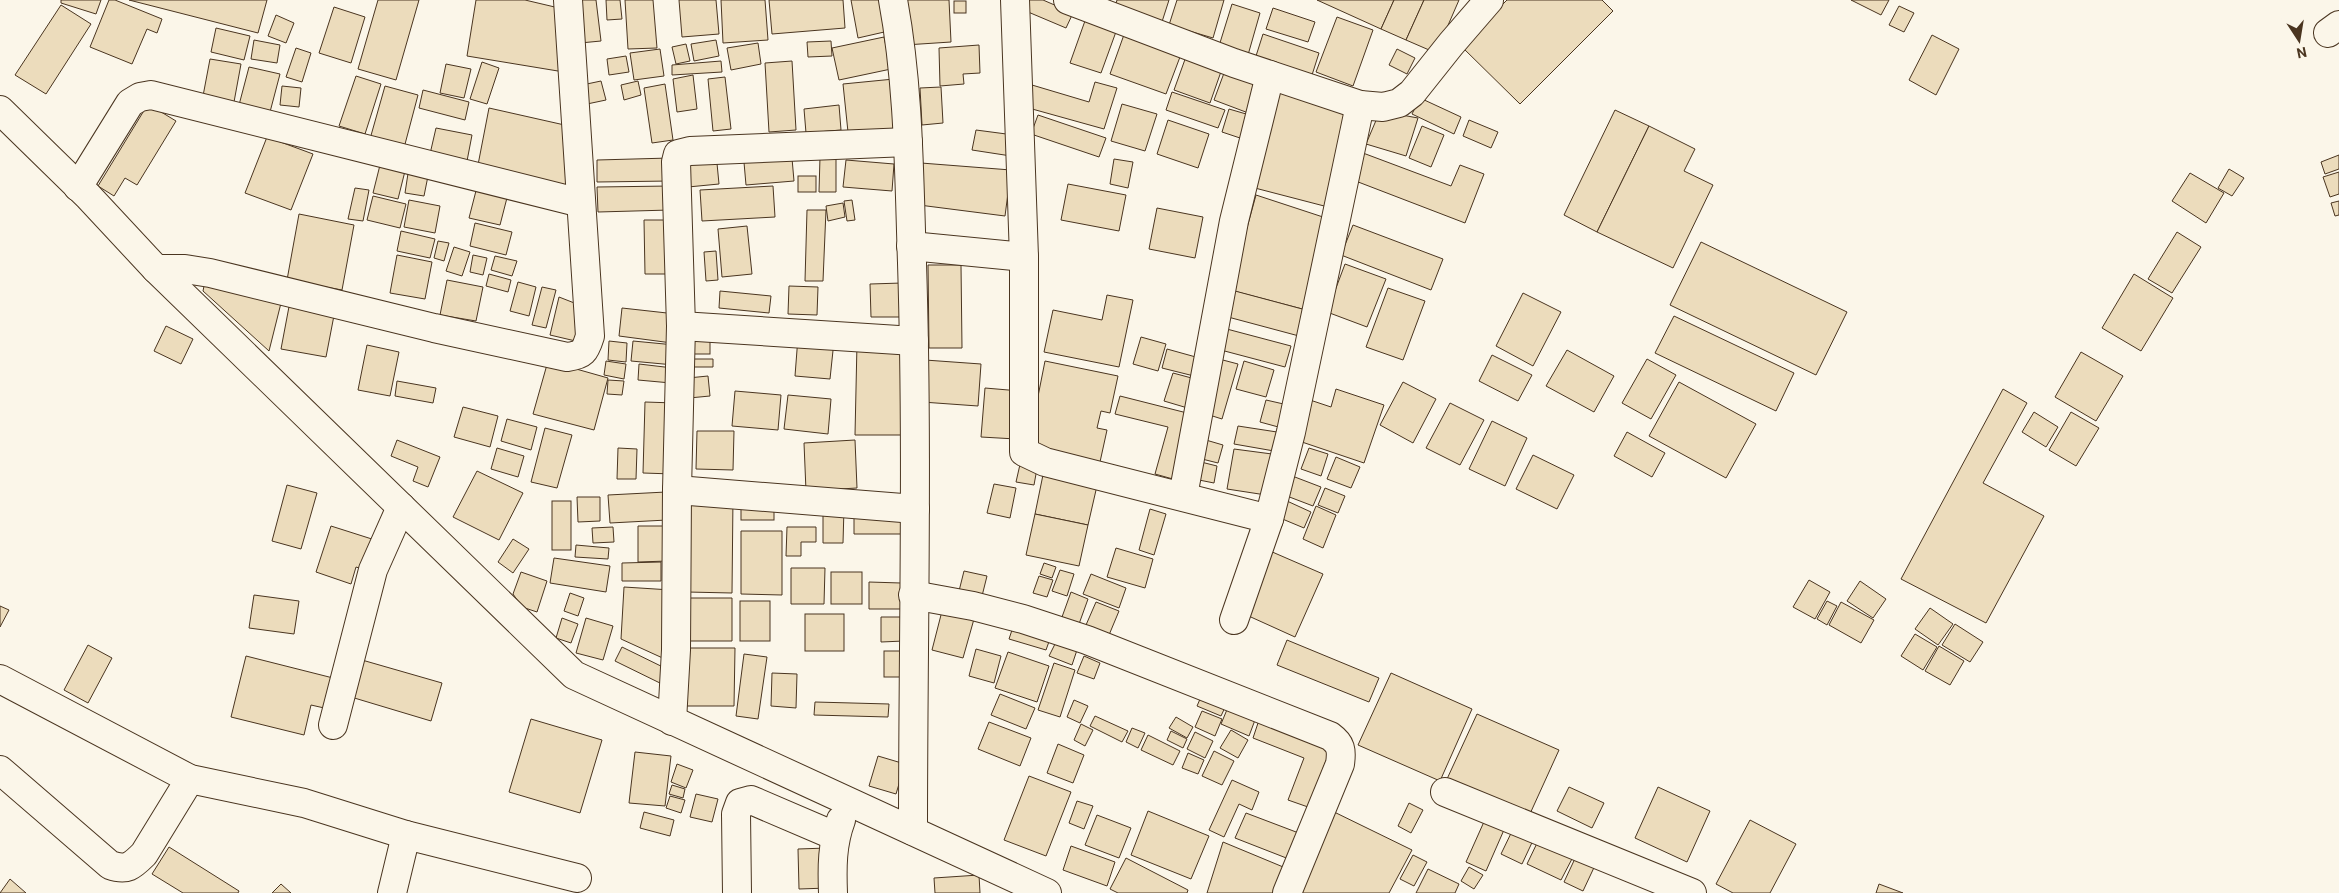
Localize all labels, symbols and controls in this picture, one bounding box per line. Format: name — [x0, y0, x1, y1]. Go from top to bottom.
north arrow — [2274, 15, 2324, 65]
text: N — [2295, 44, 2308, 62]

